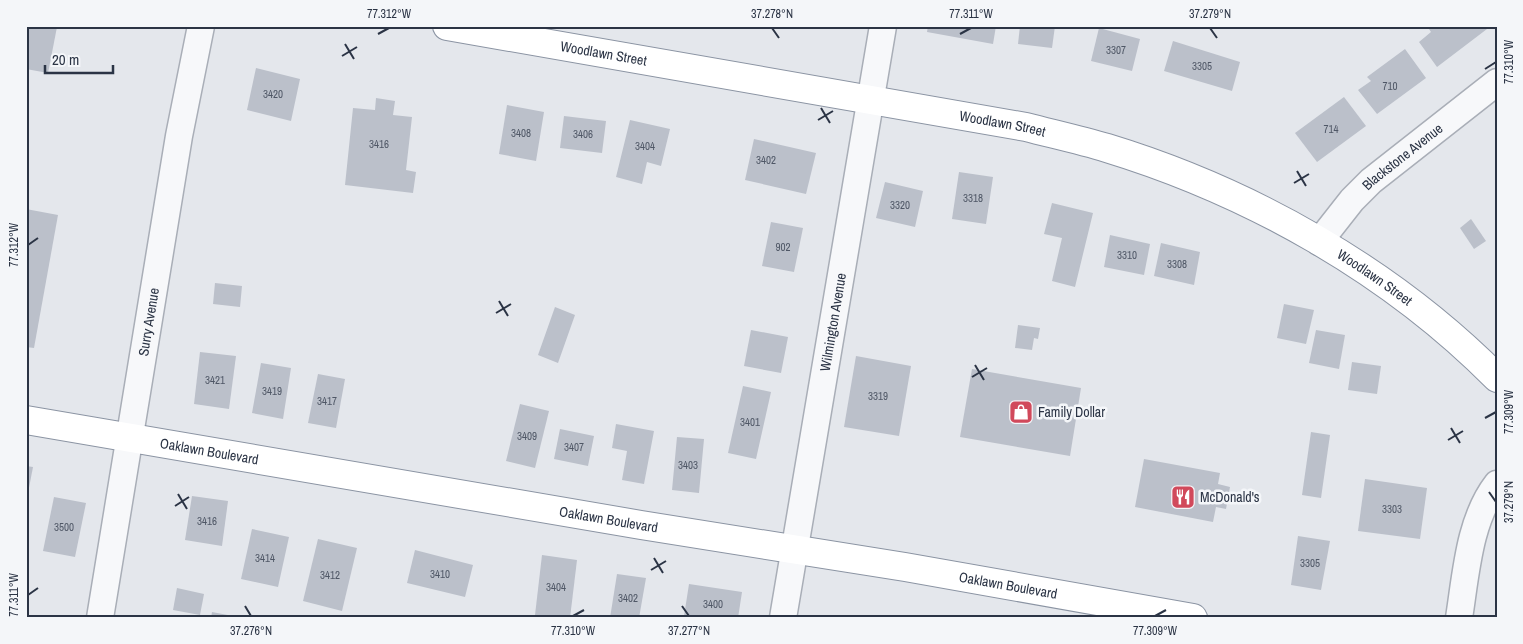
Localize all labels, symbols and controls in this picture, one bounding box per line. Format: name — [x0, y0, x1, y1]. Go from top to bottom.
text: 77.312°W — [367, 6, 412, 22]
text: 37.278°N — [751, 6, 793, 22]
text: 77.311°W — [949, 6, 993, 22]
text: 37.279°N — [1189, 6, 1231, 22]
street label: Woodlawn Street — [559, 37, 648, 70]
text: 77.310°W — [1501, 39, 1517, 84]
scale bar — [45, 42, 112, 74]
house number: 3307 — [1106, 43, 1126, 57]
text: 20 m — [52, 49, 79, 70]
house number: 3305 — [1192, 59, 1212, 73]
house number: 710 — [1382, 79, 1398, 93]
house number: 3420 — [263, 87, 283, 101]
street label: Woodlawn Street — [958, 107, 1048, 141]
street label: Blackstone Avenue — [1358, 119, 1446, 194]
house number: 714 — [1323, 122, 1339, 136]
house number: 3408 — [511, 126, 531, 140]
house number: 3406 — [573, 127, 593, 141]
house number: 3416 — [369, 137, 389, 151]
house number: 3404 — [635, 139, 655, 153]
house number: 3402 — [756, 153, 776, 167]
house number: 3318 — [963, 191, 983, 205]
house number: 3320 — [890, 198, 910, 212]
text: 77.312°W — [6, 222, 22, 267]
house number: 902 — [775, 240, 791, 254]
street label: Woodlawn Street — [1334, 245, 1416, 309]
house number: 3310 — [1117, 248, 1137, 262]
house number: 3308 — [1167, 257, 1187, 271]
street label: Wilmington Avenue — [816, 272, 850, 373]
street label: Surry Avenue — [134, 287, 163, 357]
house number: 3421 — [205, 373, 225, 387]
house number: 3419 — [262, 384, 282, 398]
house number: 3319 — [868, 389, 888, 403]
text: 77.309°W — [1501, 389, 1517, 434]
house number: 3417 — [317, 394, 337, 408]
shop icon: Family Dollar — [1008, 399, 1034, 425]
place label: Family Dollar — [1038, 403, 1105, 421]
house number: 3401 — [740, 415, 760, 429]
house number: 3409 — [517, 429, 537, 443]
street label: Oaklawn Boulevard — [159, 434, 260, 469]
house number: 3407 — [564, 440, 584, 454]
house number: 3403 — [678, 458, 698, 472]
text: 37.279°N — [1501, 481, 1517, 523]
restaurant icon: McDonald's — [1170, 484, 1196, 510]
place label: McDonald's — [1200, 488, 1260, 506]
street label: Oaklawn Boulevard — [558, 502, 659, 537]
house number: 3303 — [1382, 502, 1402, 516]
house number: 3416 — [197, 514, 217, 528]
house number: 3500 — [54, 520, 74, 534]
house number: 3414 — [255, 551, 275, 565]
house number: 3305 — [1300, 556, 1320, 570]
house number: 3410 — [430, 567, 450, 581]
house number: 3412 — [320, 568, 340, 582]
street label: Oaklawn Boulevard — [958, 568, 1059, 603]
text: 77.311°W — [6, 573, 22, 617]
house number: 3404 — [546, 580, 566, 594]
house number: 3402 — [618, 591, 638, 605]
house number: 3400 — [703, 597, 723, 611]
text: 37.276°N — [230, 623, 272, 639]
text: 77.310°W — [551, 623, 596, 639]
text: 37.277°N — [668, 623, 710, 639]
text: 77.309°W — [1133, 623, 1178, 639]

